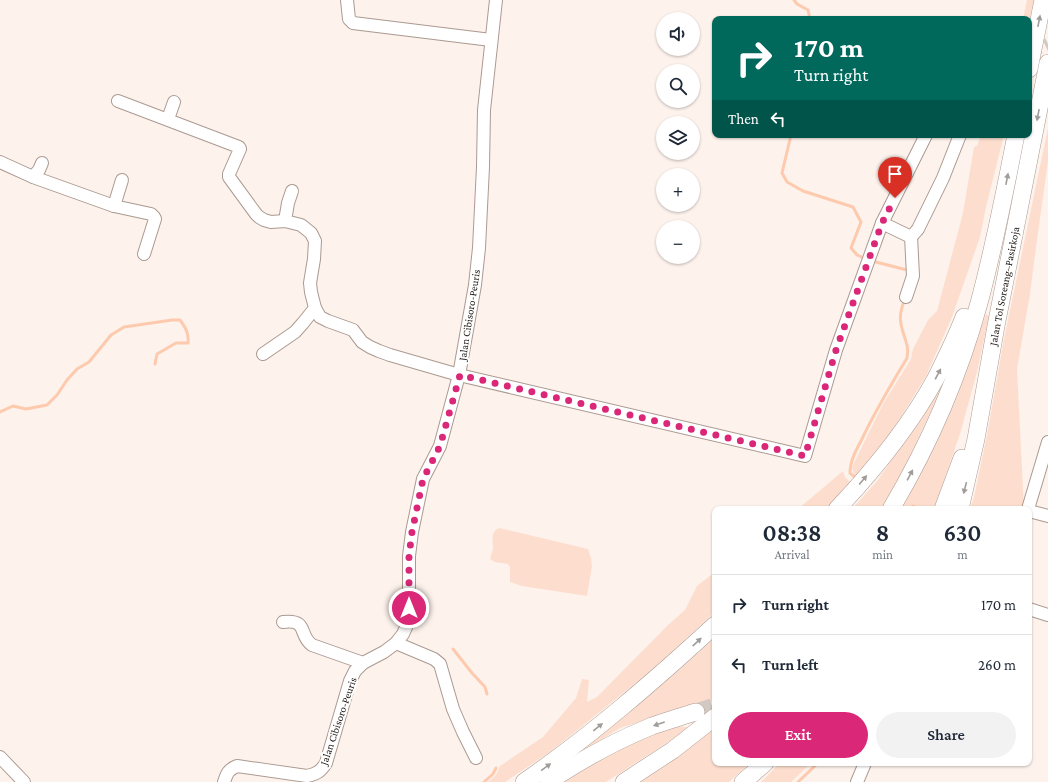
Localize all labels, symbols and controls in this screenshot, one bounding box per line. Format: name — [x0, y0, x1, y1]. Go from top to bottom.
map controls — [656, 12, 700, 264]
button: sound — [656, 12, 700, 56]
one-way arrow — [1036, 15, 1042, 27]
icon: right — [728, 32, 780, 84]
text: 170 m — [794, 32, 864, 63]
button: search — [656, 64, 700, 108]
text: Turn right — [794, 65, 868, 85]
icon: left — [767, 108, 789, 130]
one-way arrow — [1034, 109, 1040, 121]
text: Then — [728, 111, 759, 127]
button: layers — [656, 116, 700, 160]
pin — [878, 157, 912, 198]
icon: arrive — [884, 163, 906, 185]
button: + — [656, 168, 700, 212]
one-way arrow — [1004, 173, 1010, 185]
button: − — [656, 220, 700, 264]
street label: Jalan Tol Soreang–Pasirkoja — [986, 225, 1022, 348]
street label: Jalan Cibisoro-Peuris — [456, 268, 483, 363]
one-way arrow — [935, 368, 941, 380]
one-way arrow — [907, 469, 914, 481]
one-way arrow — [858, 474, 867, 485]
one-way arrow — [962, 482, 968, 495]
text: 08:38 — [763, 519, 822, 546]
text: 8 — [876, 519, 889, 546]
text: 630 — [944, 519, 981, 546]
text: Arrival — [774, 547, 810, 562]
text: min — [872, 547, 893, 562]
text: m — [957, 547, 968, 562]
position arrow — [388, 587, 430, 629]
icon: right — [728, 594, 750, 616]
text: Turn right — [762, 597, 829, 613]
text: 170 m — [981, 597, 1016, 613]
one-way arrow — [692, 638, 701, 647]
icon: left — [728, 654, 750, 676]
text: Turn left — [762, 657, 818, 673]
text: 260 m — [978, 657, 1016, 673]
street label: Jalan Cibisoro-Peuris — [317, 675, 360, 768]
button: Exit — [728, 712, 868, 758]
button: Share — [876, 712, 1016, 758]
one-way arrow — [653, 721, 665, 727]
one-way arrow — [593, 723, 604, 731]
one-way arrow — [541, 763, 551, 771]

